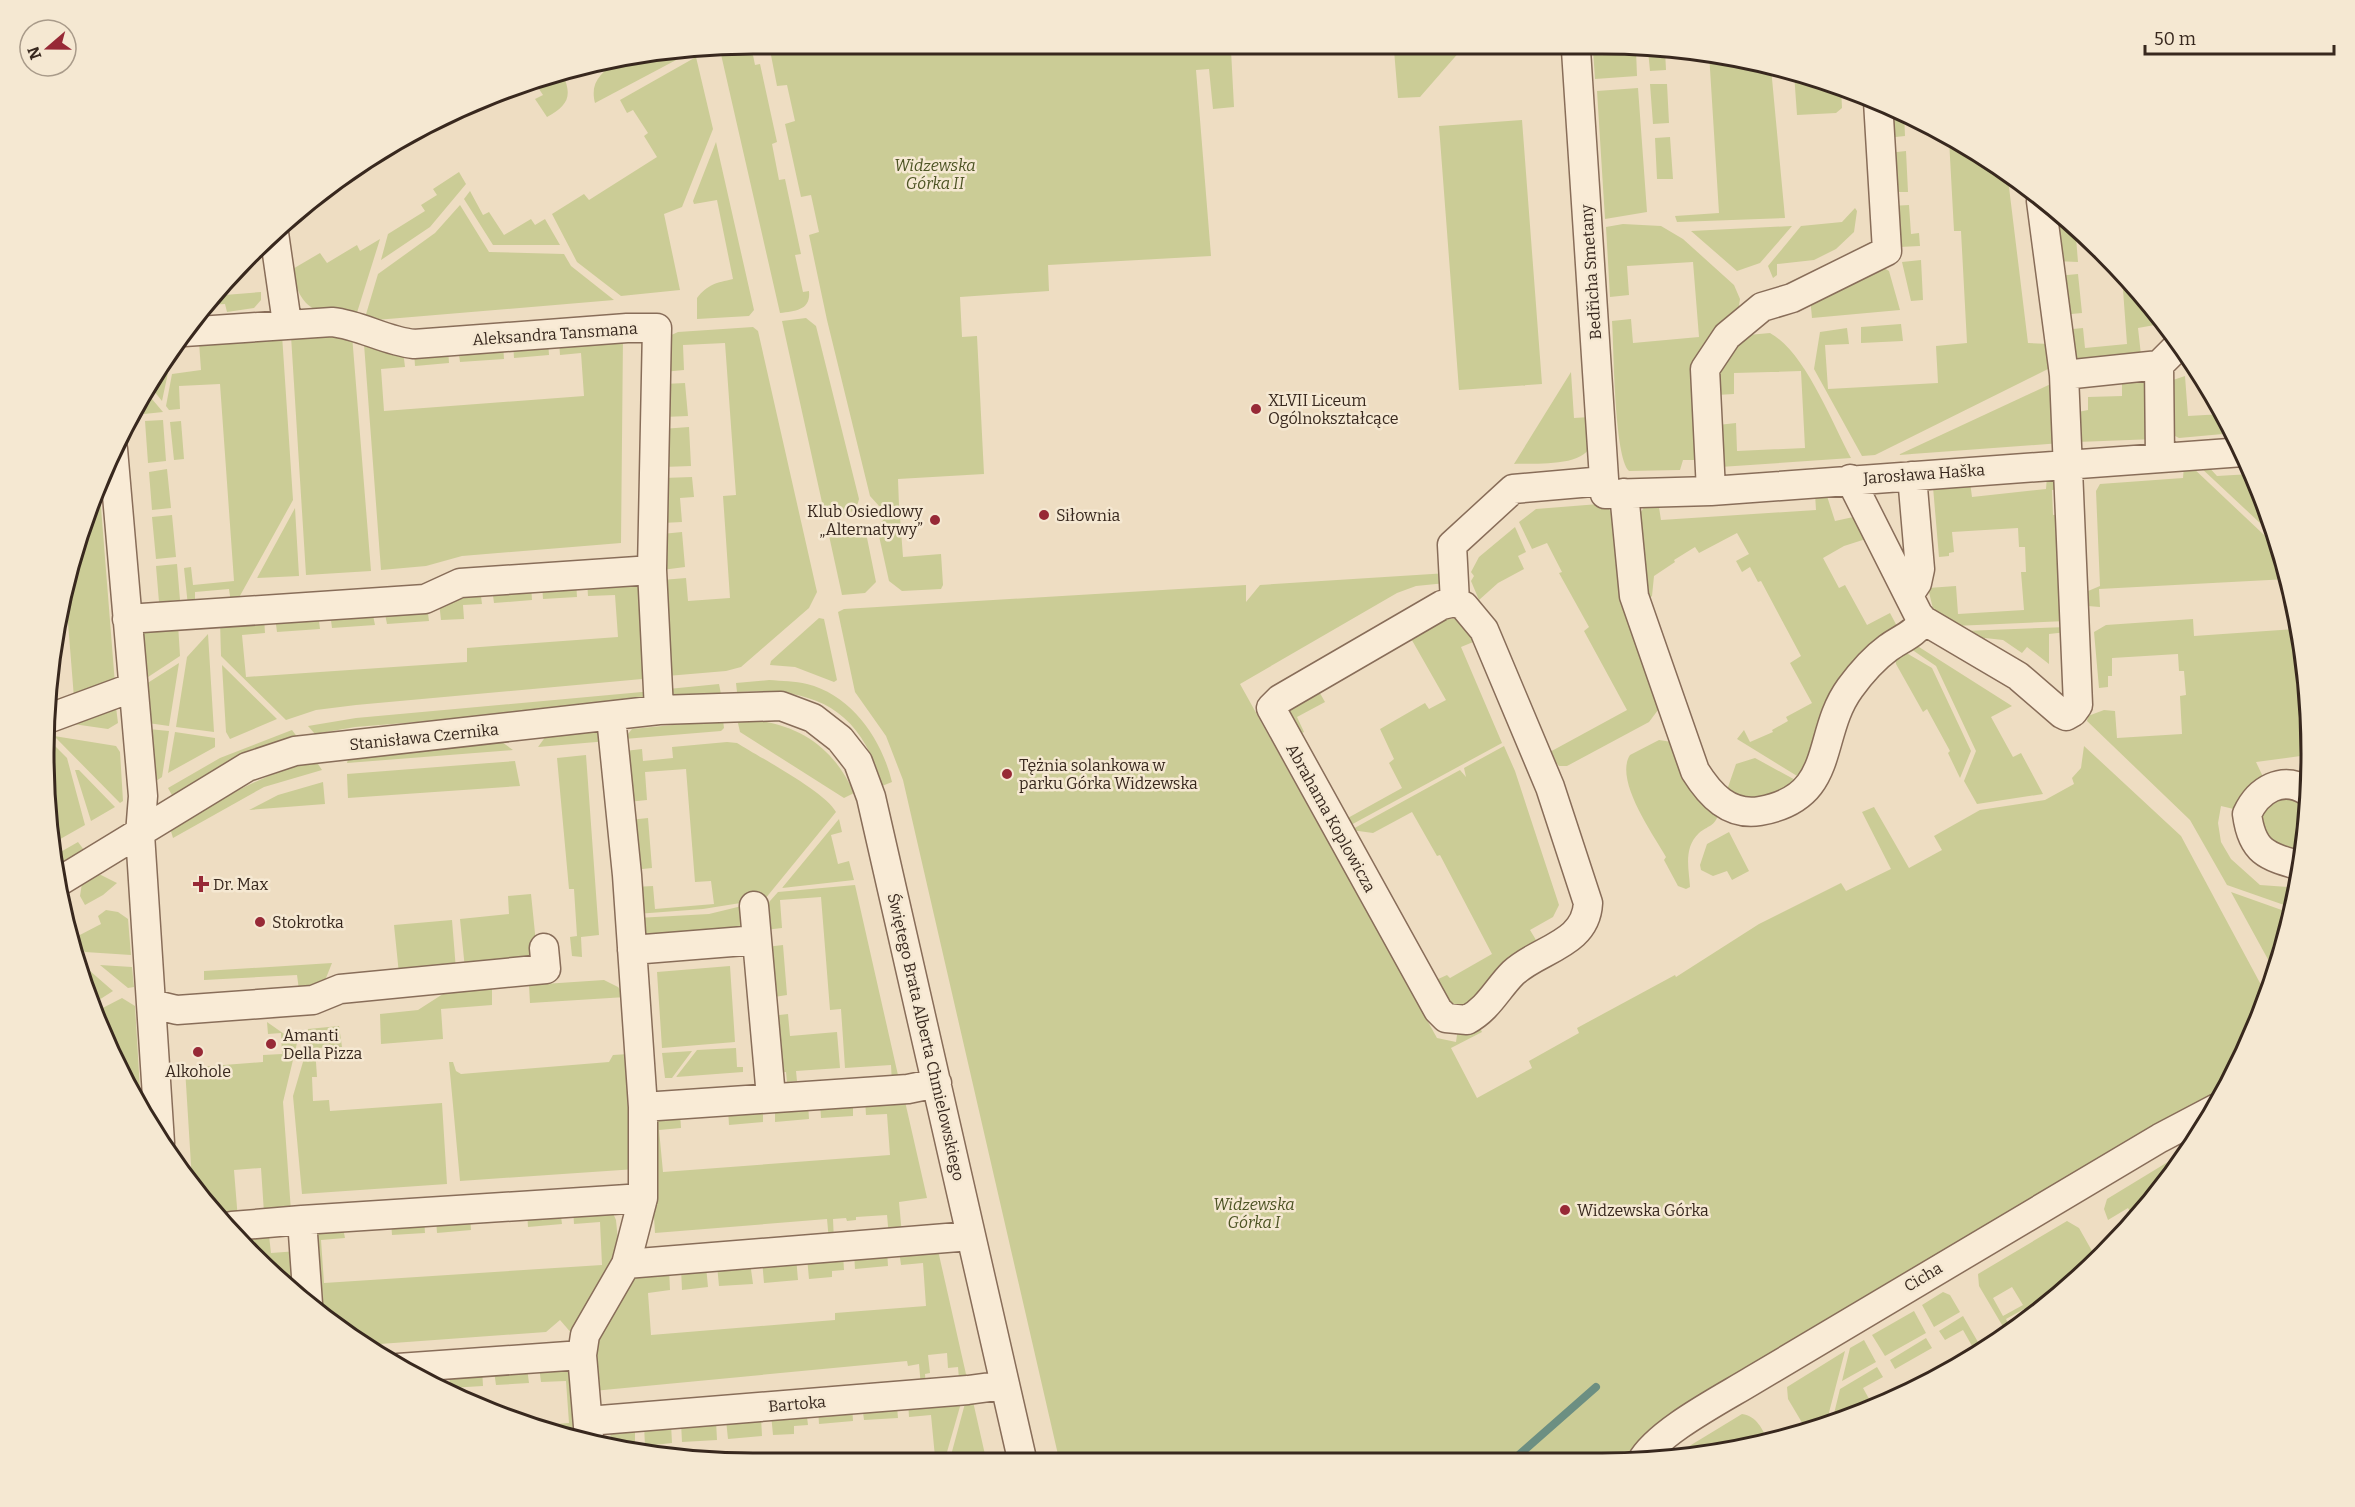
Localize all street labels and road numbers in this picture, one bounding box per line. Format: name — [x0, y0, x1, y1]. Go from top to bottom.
street label: Bedřicha Smetany — [1577, 203, 1605, 340]
street label: Aleksandra Tansmana — [472, 319, 638, 349]
street label: Jarosława Haška — [1862, 460, 1986, 488]
street label: Stanisława Czernika — [348, 720, 500, 754]
street label: Abrahama Koplowicza — [1282, 741, 1380, 896]
street label: Świętego Brata Alberta Chmielowskiego — [884, 891, 969, 1183]
street label: Cicha — [1900, 1258, 1946, 1296]
street label: Bartoka — [767, 1392, 827, 1416]

